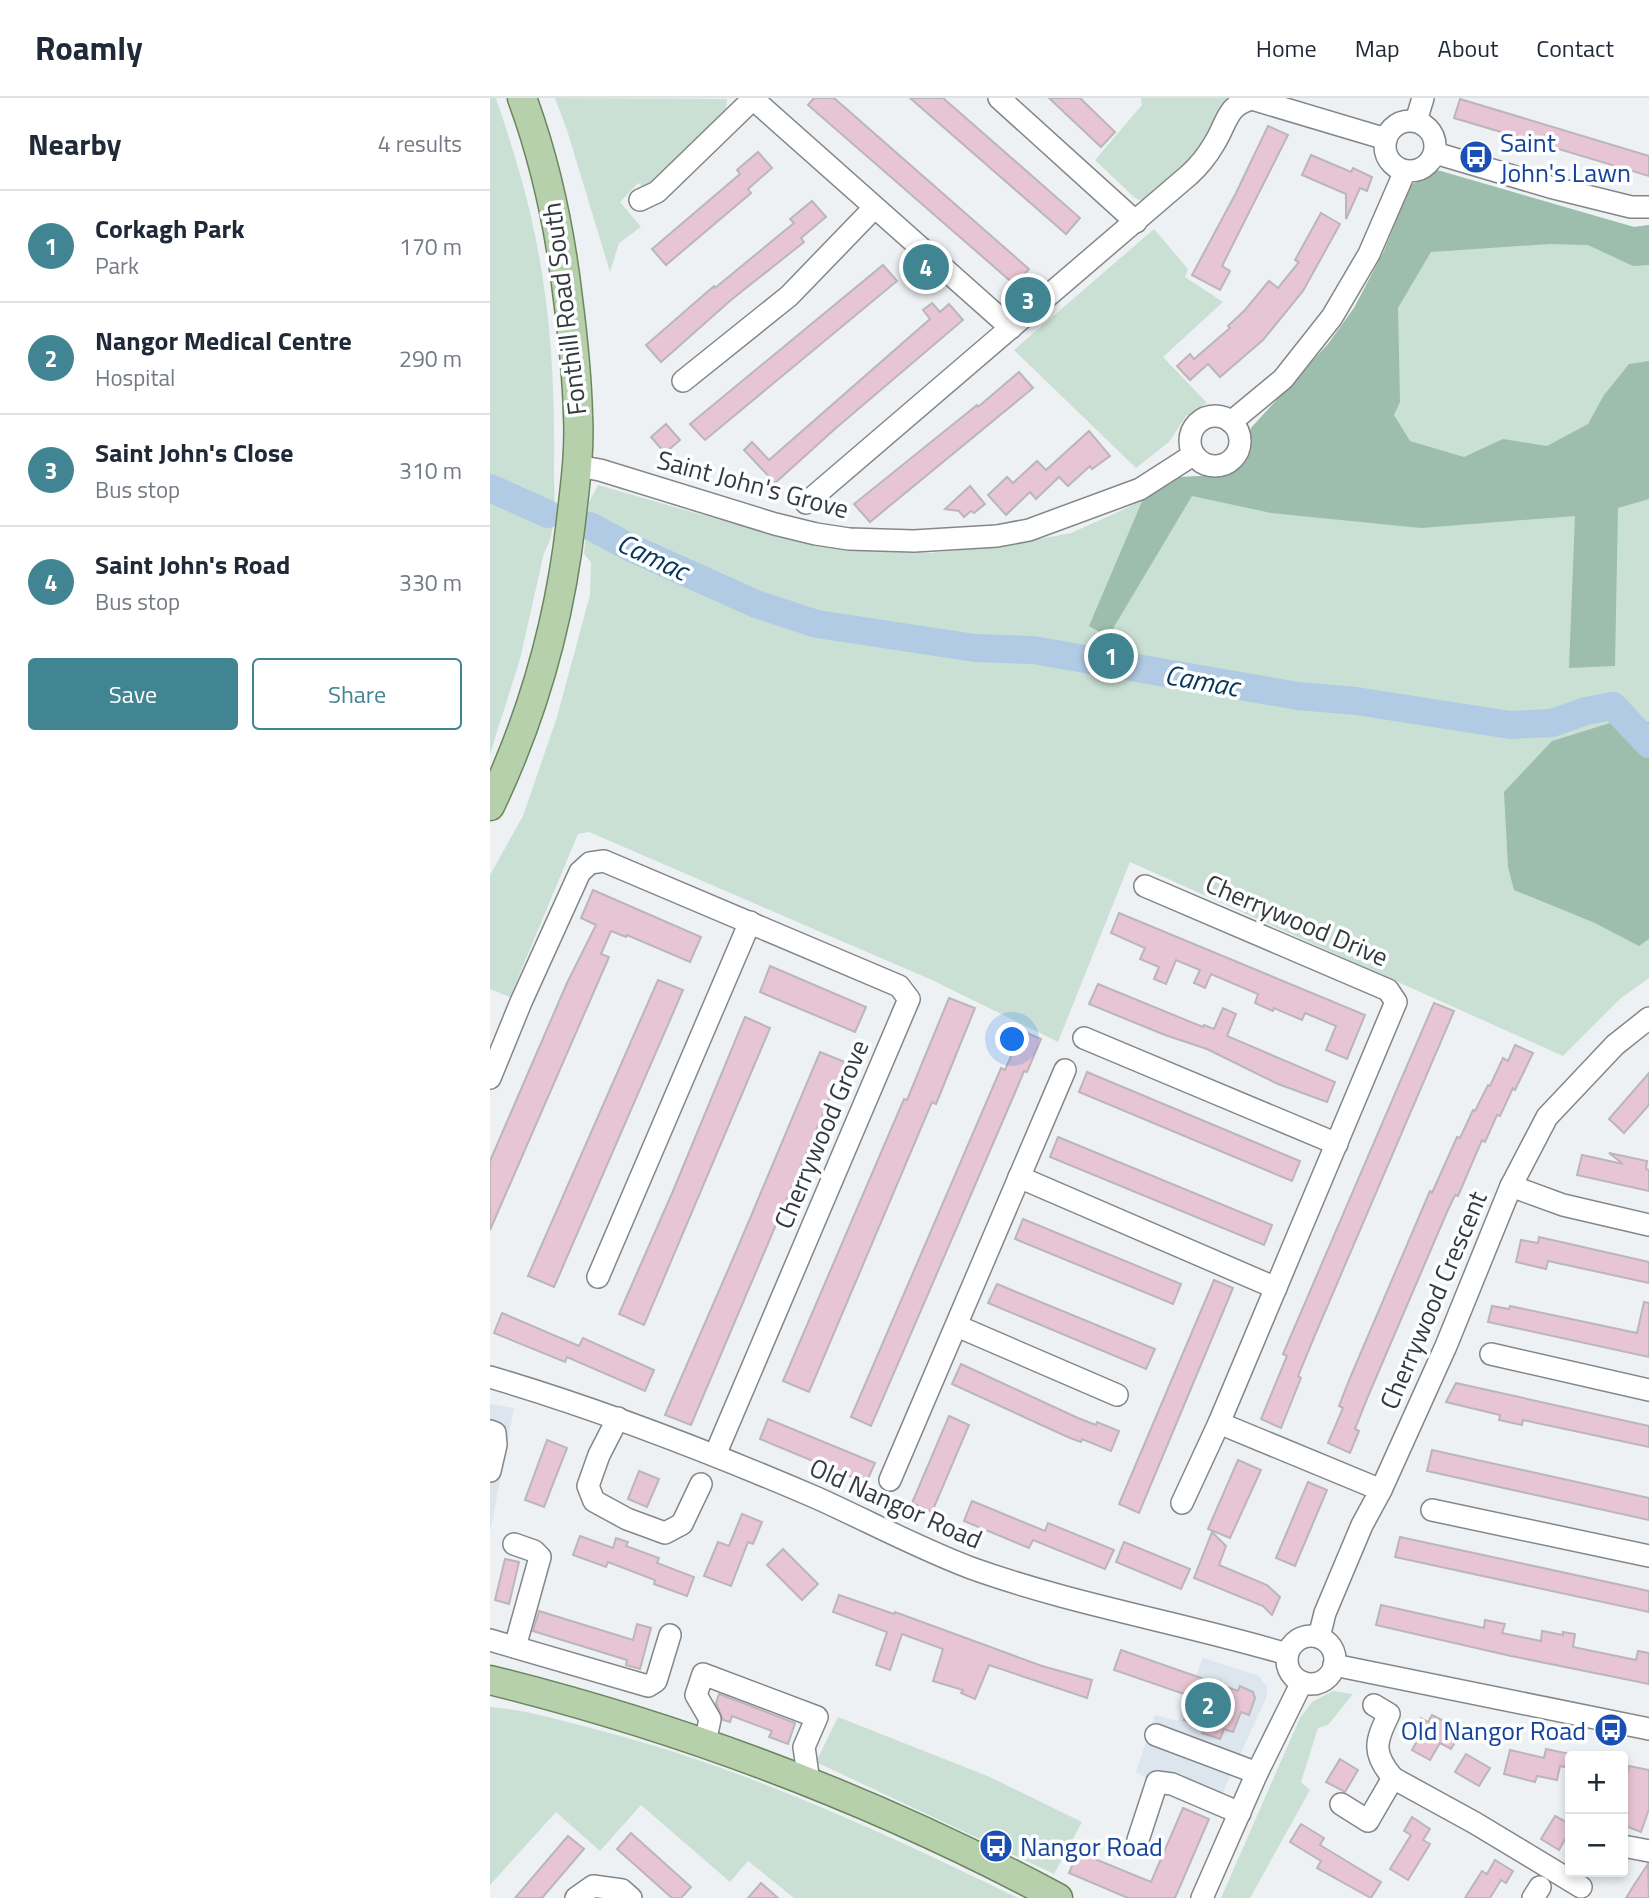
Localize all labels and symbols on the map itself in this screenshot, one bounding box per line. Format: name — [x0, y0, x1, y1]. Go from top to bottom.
place label: Saint John's Lawn — [1500, 123, 1631, 192]
bus stop icon: Saint John's Lawn — [1457, 138, 1495, 176]
street label: Fonthill Road South — [532, 200, 596, 418]
pin: 4 — [903, 241, 949, 293]
pin: 3 — [1005, 274, 1051, 326]
street label: Saint John's Grove — [653, 440, 853, 528]
water label: Camac — [610, 521, 698, 592]
pin: 1 — [1088, 630, 1134, 682]
water label: Camac — [1161, 652, 1245, 708]
street label: Cherrywood Drive — [1200, 864, 1394, 976]
your location — [995, 1022, 1029, 1056]
street label: Cherrywood Grove — [764, 1033, 878, 1235]
street label: Cherrywood Crescent — [1369, 1185, 1497, 1415]
street label: Old Nangor Road — [803, 1447, 989, 1559]
pin: 2 — [1185, 1679, 1231, 1731]
place label: Old Nangor Road — [1401, 1711, 1586, 1750]
bus stop icon: Old Nangor Road — [1592, 1711, 1630, 1749]
bus stop icon: Nangor Road — [977, 1827, 1015, 1865]
place label: Nangor Road — [1020, 1827, 1163, 1866]

